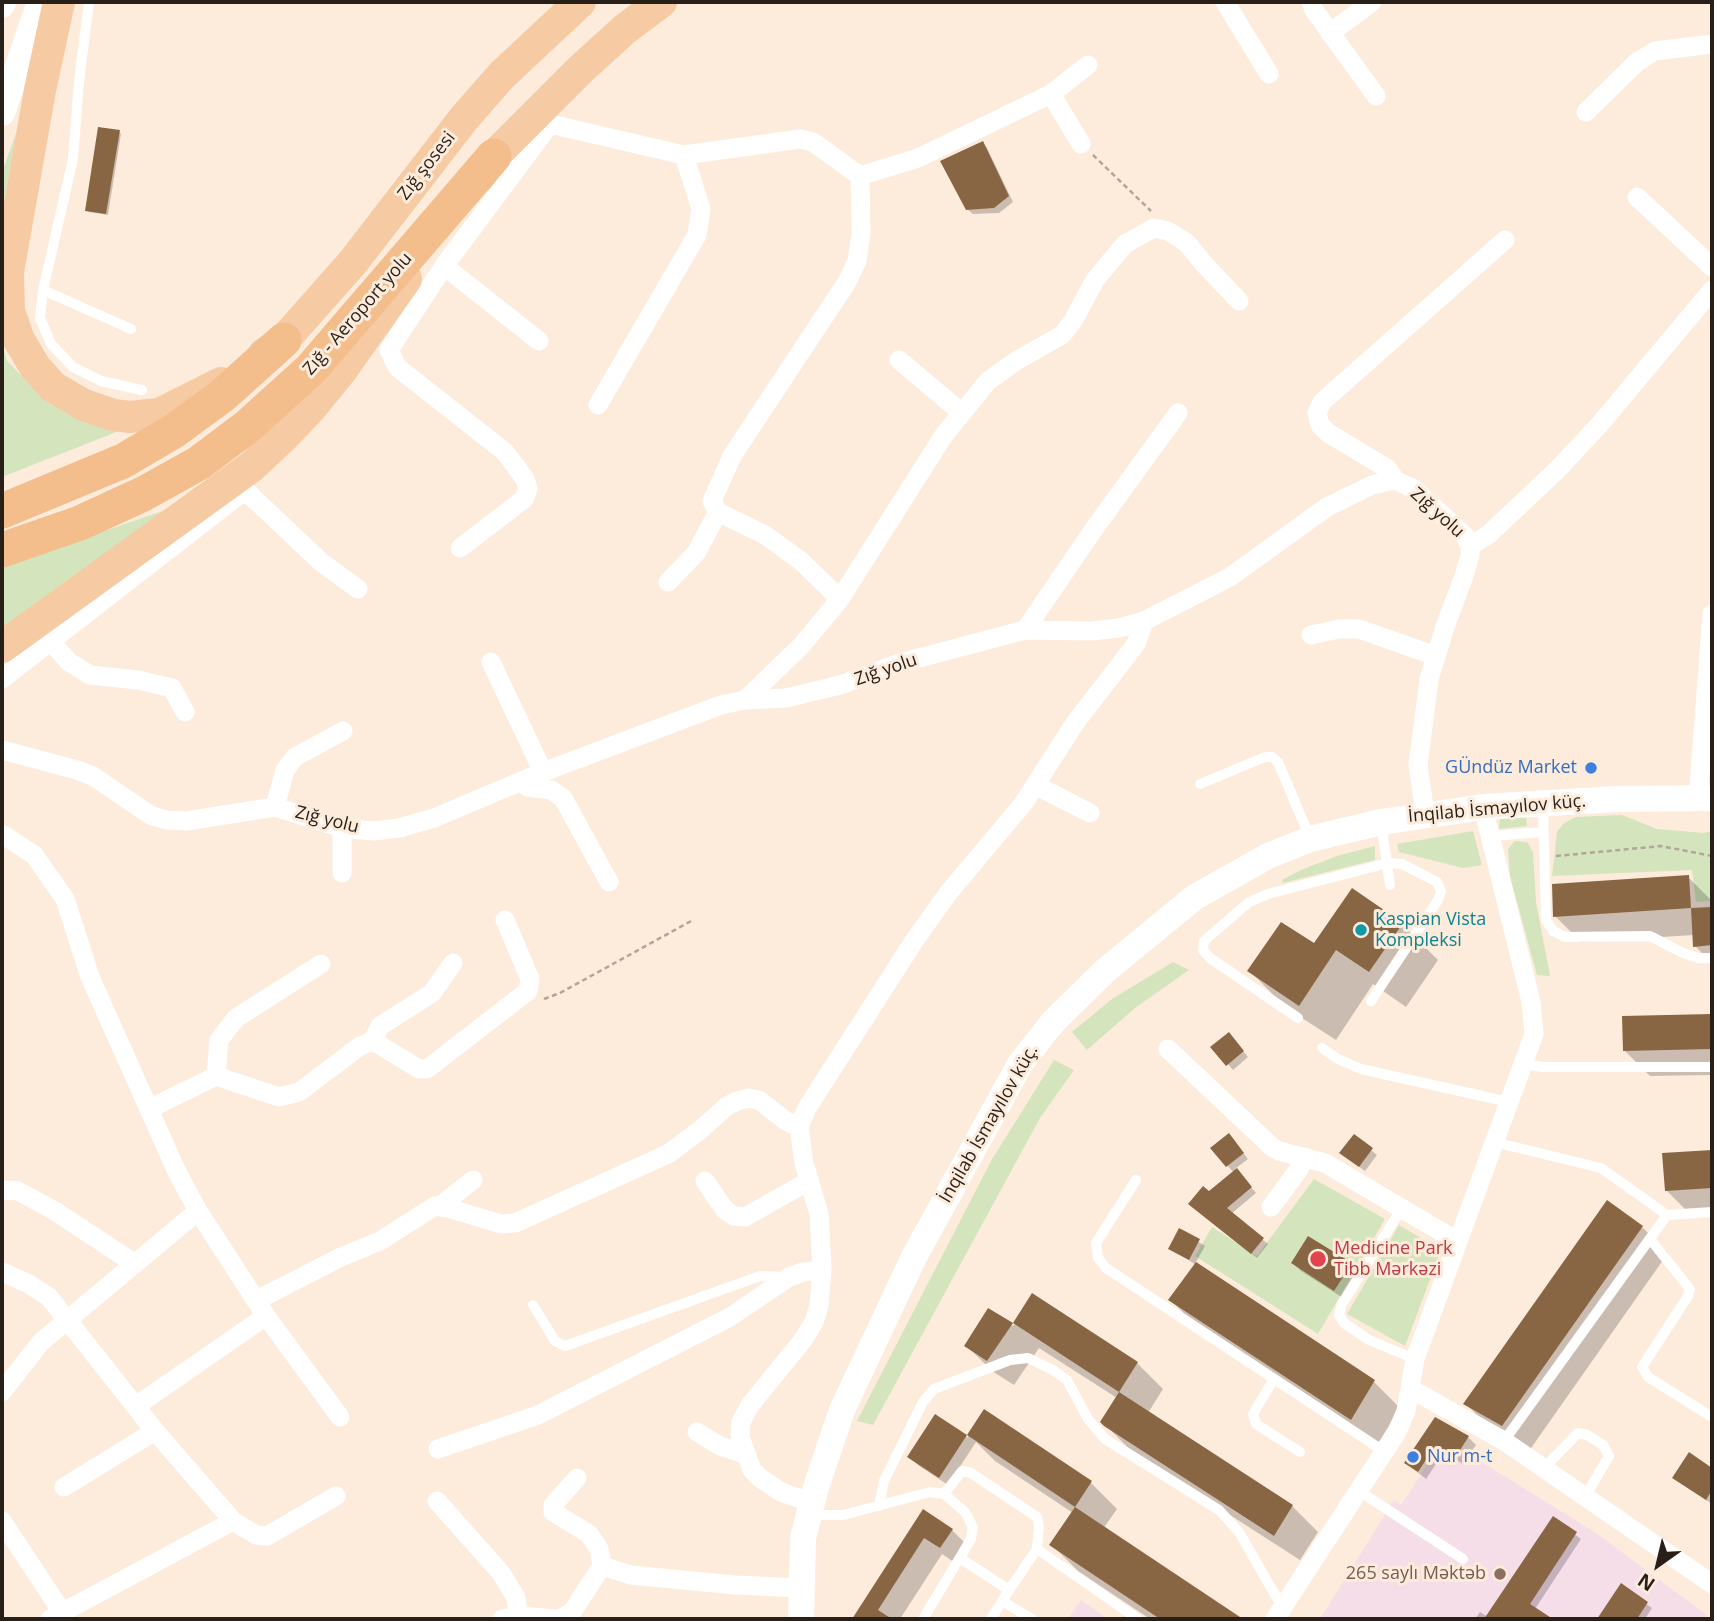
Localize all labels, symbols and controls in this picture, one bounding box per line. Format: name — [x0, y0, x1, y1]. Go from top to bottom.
street label: Zığ şosesi — [394, 128, 460, 204]
street label: Zığ - Aeroport yolu — [299, 248, 417, 380]
street label: Zığ yolu — [1406, 483, 1468, 543]
street label: Zığ yolu — [852, 649, 920, 691]
place label: GÜndüz Market — [1445, 757, 1577, 779]
marker: GÜndüz Market — [1583, 760, 1599, 776]
street label: İnqilab İsmayılov küç. — [1407, 790, 1587, 828]
street label: Zığ yolu — [293, 802, 361, 838]
place label: Kaspian Vista Kompleksi — [1375, 909, 1486, 951]
marker: Kaspian Vista Kompleksi — [1353, 922, 1369, 938]
street label: İnqilab İsmayılov küç. — [935, 1041, 1043, 1207]
place label: Medicine Park Tibb Mərkəzi — [1334, 1238, 1452, 1280]
marker: Medicine Park Tibb Mərkəzi — [1308, 1249, 1328, 1269]
place label: Nur m-t — [1427, 1446, 1492, 1468]
marker: Nur m-t — [1405, 1449, 1421, 1465]
north arrow — [1623, 1530, 1693, 1600]
place label: 265 saylı Məktəb — [1346, 1563, 1486, 1585]
marker: 265 saylı Məktəb — [1492, 1566, 1508, 1582]
text: N — [1633, 1567, 1660, 1598]

